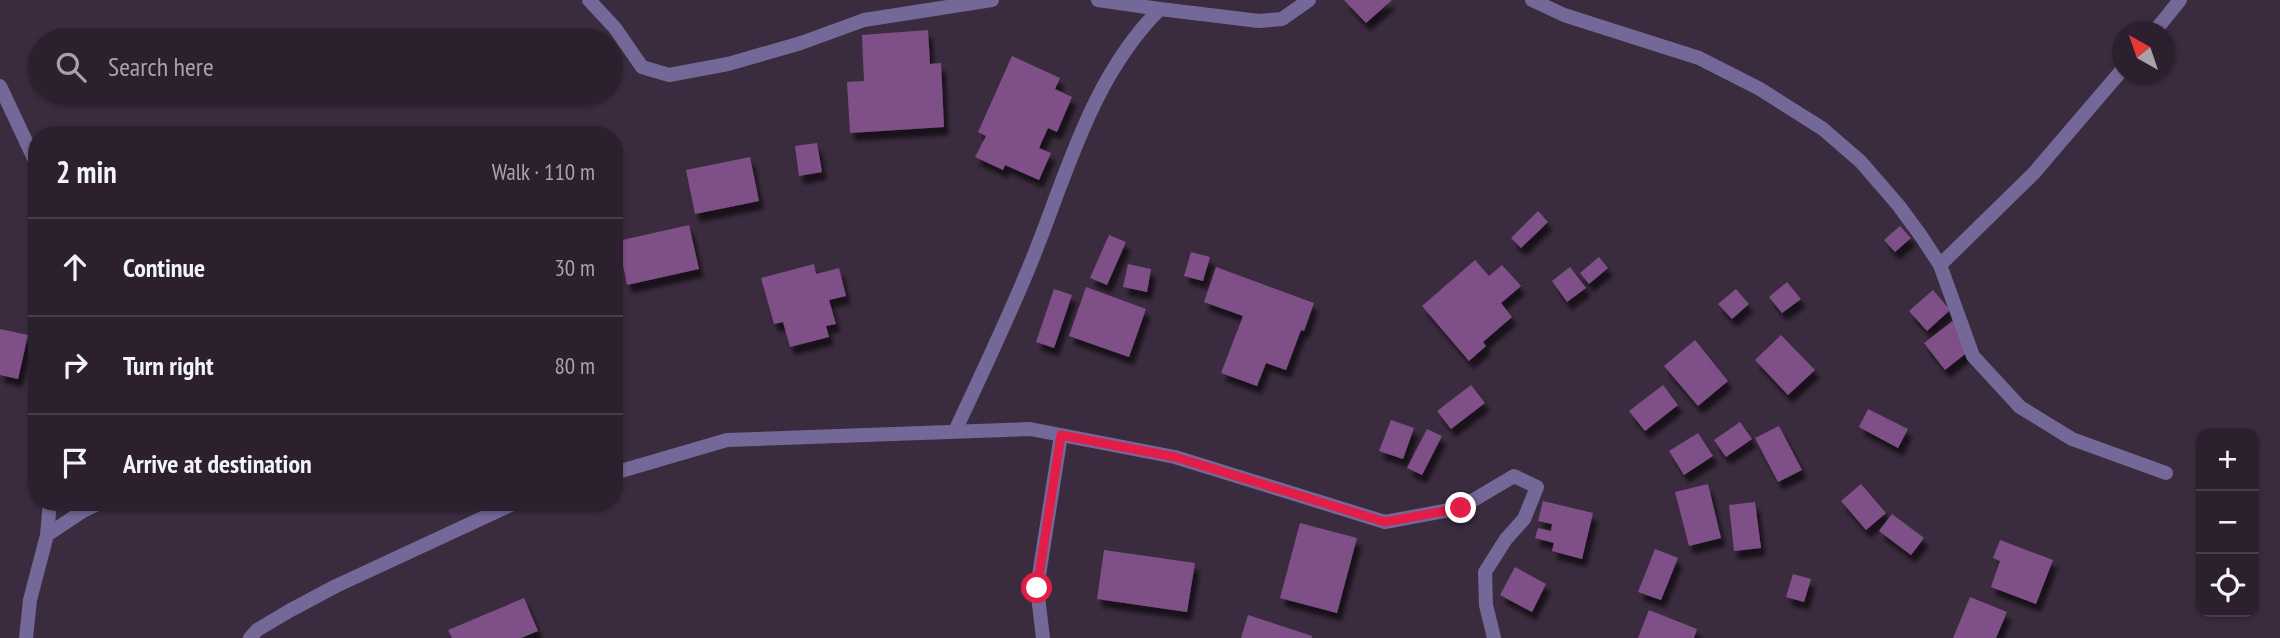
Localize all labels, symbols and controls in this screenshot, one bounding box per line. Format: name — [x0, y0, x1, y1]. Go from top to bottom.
north arrow — [2112, 21, 2175, 84]
search box — [28, 28, 623, 105]
icon: search — [52, 48, 90, 86]
text: Search here — [108, 50, 214, 83]
text: 2 min — [56, 152, 117, 191]
text: Walk · 110 m — [492, 157, 595, 186]
icon: ahead — [56, 248, 94, 286]
text: Continue — [123, 251, 205, 284]
text: 30 m — [554, 253, 595, 282]
icon: right — [56, 346, 94, 384]
text: Turn right — [123, 349, 214, 382]
text: 80 m — [554, 351, 595, 380]
map controls — [2196, 428, 2259, 617]
button: + — [2196, 428, 2259, 491]
icon: arrive — [56, 444, 94, 482]
text: Arrive at destination — [123, 447, 312, 480]
button: − — [2196, 491, 2259, 554]
route end — [1445, 492, 1476, 523]
button: locate — [2196, 554, 2259, 617]
route start — [1021, 572, 1052, 603]

